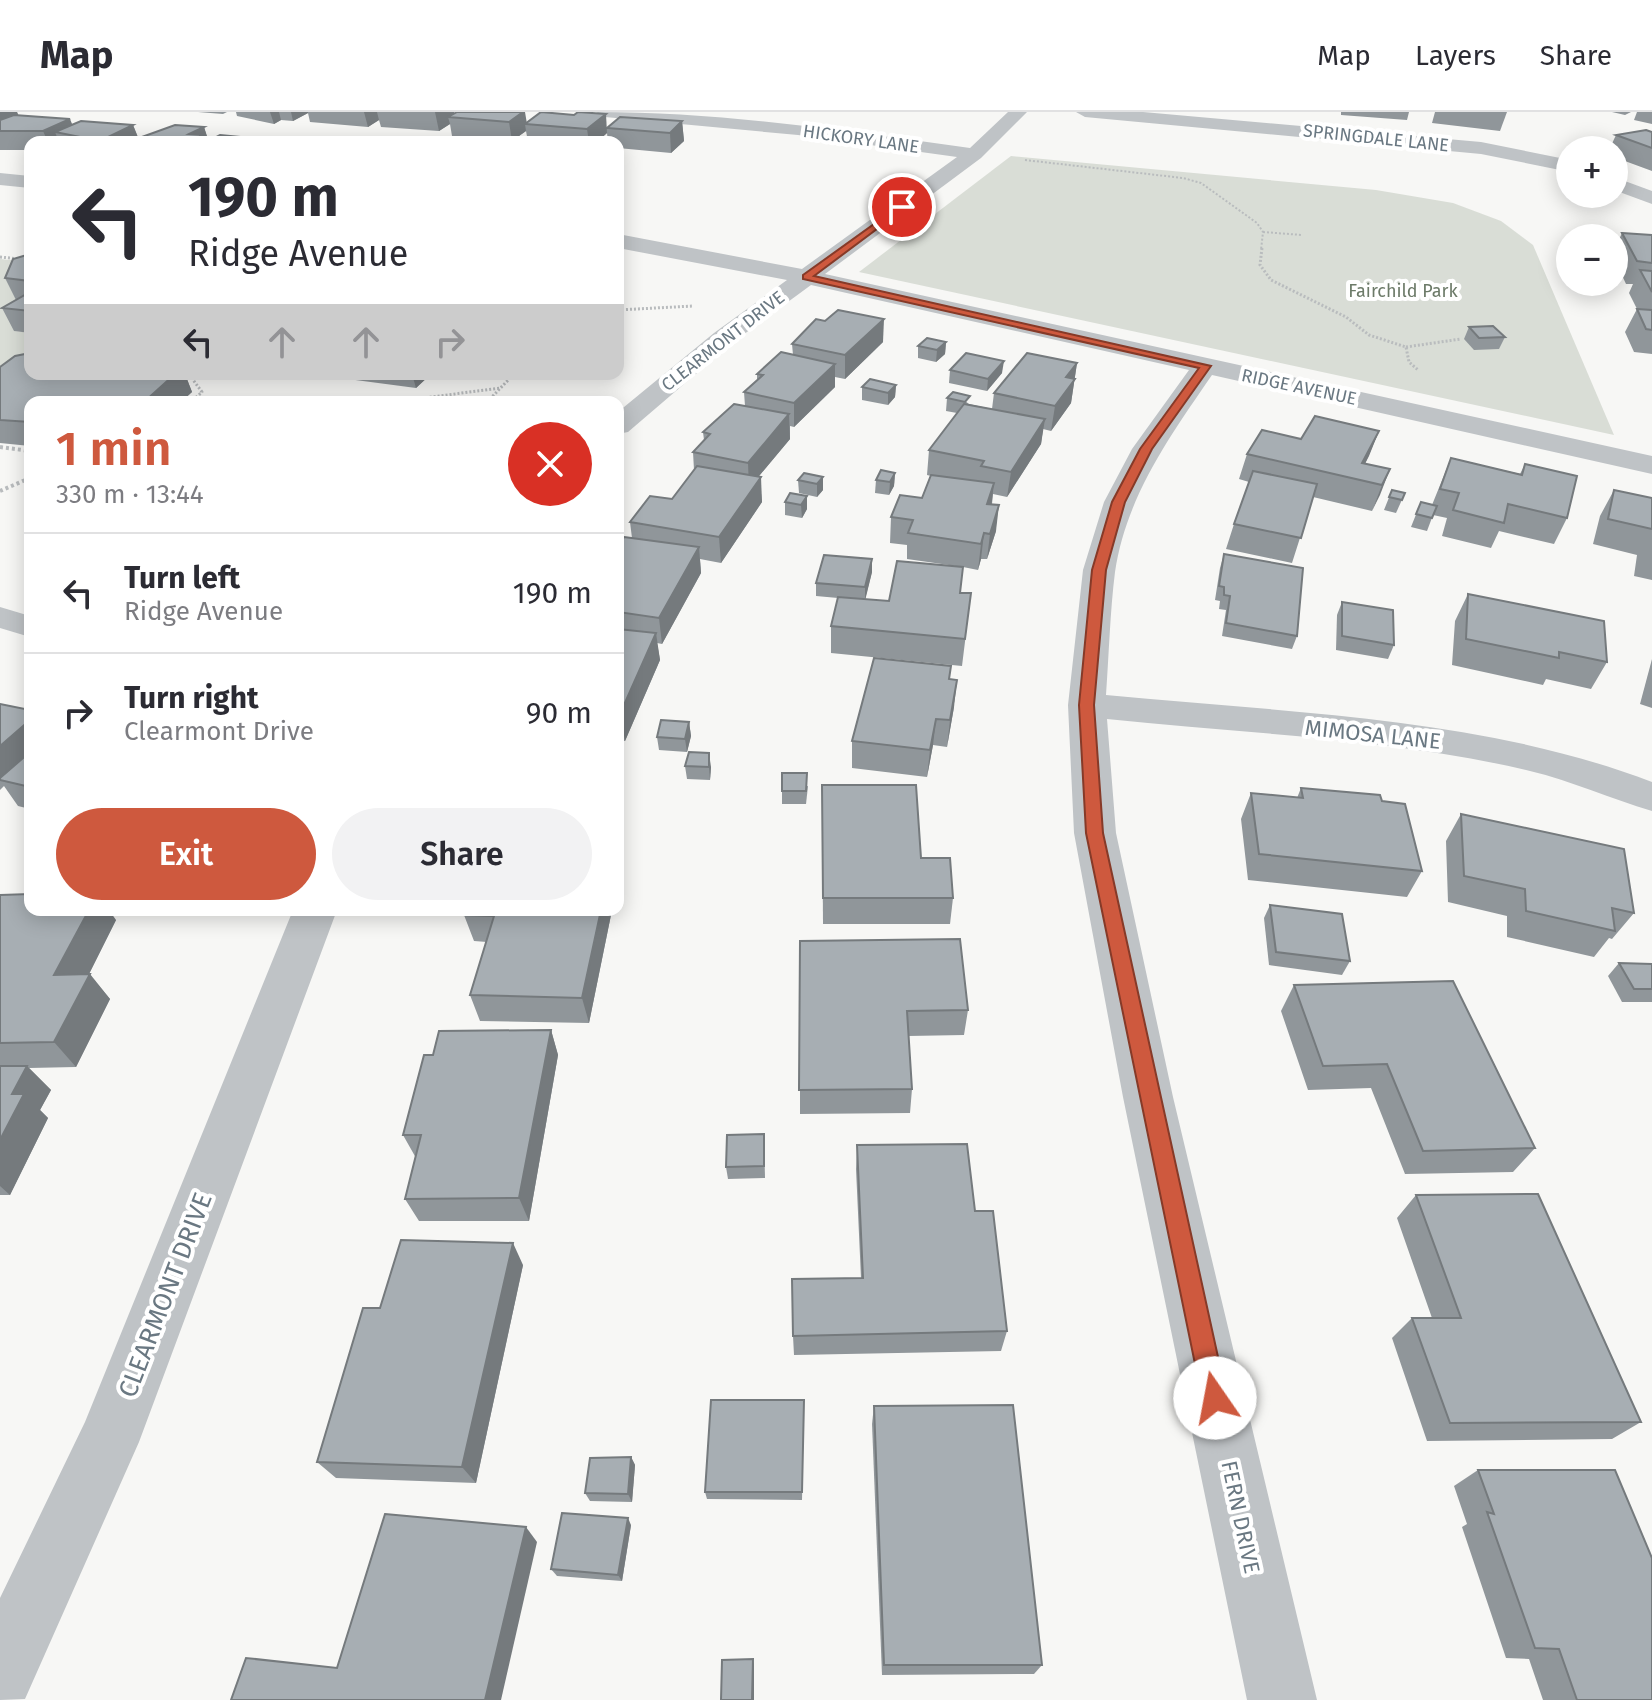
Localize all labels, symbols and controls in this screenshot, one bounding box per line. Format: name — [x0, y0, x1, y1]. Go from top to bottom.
text: Map — [40, 32, 113, 78]
text: Map — [1317, 39, 1371, 72]
text: Layers — [1415, 39, 1496, 72]
text: Share — [1540, 39, 1612, 72]
street label: SPRINGDALE LANE — [1302, 119, 1450, 157]
street label: HICKORY LANE — [802, 120, 920, 158]
map controls — [1556, 136, 1628, 296]
button: + — [1556, 136, 1628, 208]
text: 190 m — [188, 164, 339, 231]
icon: left — [56, 168, 160, 272]
pin — [868, 173, 936, 241]
icon: arrive — [880, 185, 924, 229]
button: − — [1556, 224, 1628, 296]
text: Ridge Avenue — [188, 232, 408, 276]
park label: Fairchild Park — [1348, 280, 1458, 302]
street label: CLEARMONT DRIVE — [657, 286, 789, 396]
icon: left — [176, 320, 220, 364]
icon: ahead — [260, 320, 304, 364]
icon: ahead — [344, 320, 388, 364]
icon: right — [428, 320, 472, 364]
street label: RIDGE AVENUE — [1239, 364, 1359, 410]
text: 1 min — [56, 420, 172, 478]
button: close — [508, 422, 592, 506]
text: 330 m · 13:44 — [56, 479, 204, 510]
text: Turn left — [124, 560, 240, 596]
icon: left — [56, 571, 100, 615]
text: 190 m — [513, 575, 592, 611]
text: Ridge Avenue — [124, 596, 283, 627]
text: Turn right — [124, 680, 259, 716]
icon: right — [56, 691, 100, 735]
text: 90 m — [526, 695, 592, 731]
street label: MIMOSA LANE — [1304, 714, 1442, 755]
text: Clearmont Drive — [124, 716, 314, 747]
button: Exit — [56, 808, 316, 900]
button: Share — [332, 808, 592, 900]
street label: CLEARMONT DRIVE — [112, 1189, 219, 1402]
position arrow — [1173, 1356, 1257, 1440]
street label: FERN DRIVE — [1215, 1458, 1266, 1576]

